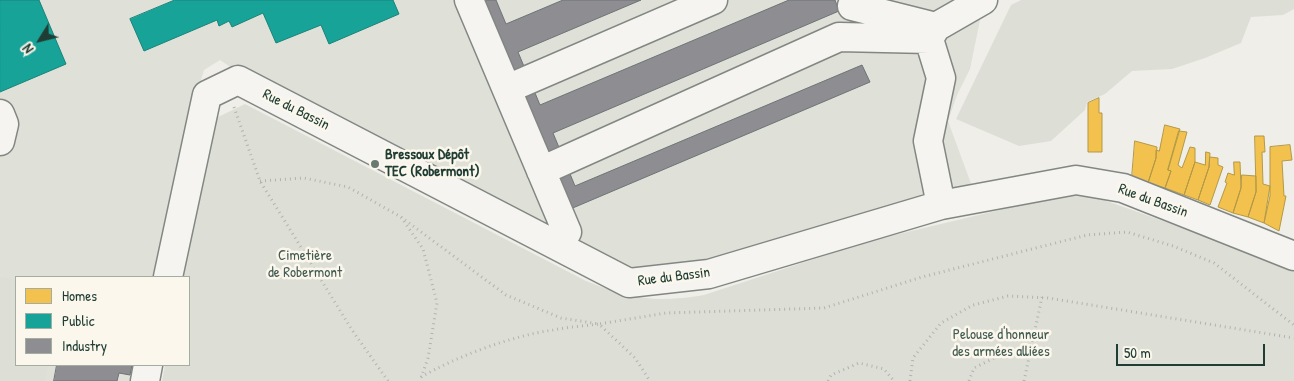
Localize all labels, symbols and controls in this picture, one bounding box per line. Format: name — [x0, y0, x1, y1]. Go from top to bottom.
north arrow — [15, 15, 65, 65]
text: N — [18, 41, 37, 58]
street label: Rue du Bassin — [260, 85, 332, 135]
place label: Bressoux Dépôt TEC (Robermont) — [385, 146, 480, 181]
marker: Bressoux Dépôt TEC (Robermont) — [369, 158, 381, 170]
street label: Rue du Bassin — [1116, 180, 1190, 222]
park label: Cimetière de Robermont — [268, 247, 342, 282]
street label: Rue du Bassin — [637, 264, 711, 290]
legend — [15, 276, 190, 366]
text: Homes — [62, 285, 97, 306]
text: Public — [62, 310, 95, 331]
park label: Pelouse d'honneur des armées alliées — [952, 326, 1050, 361]
scale bar — [1119, 334, 1268, 366]
text: Industry — [62, 335, 107, 356]
text: 50 m — [1124, 342, 1151, 363]

